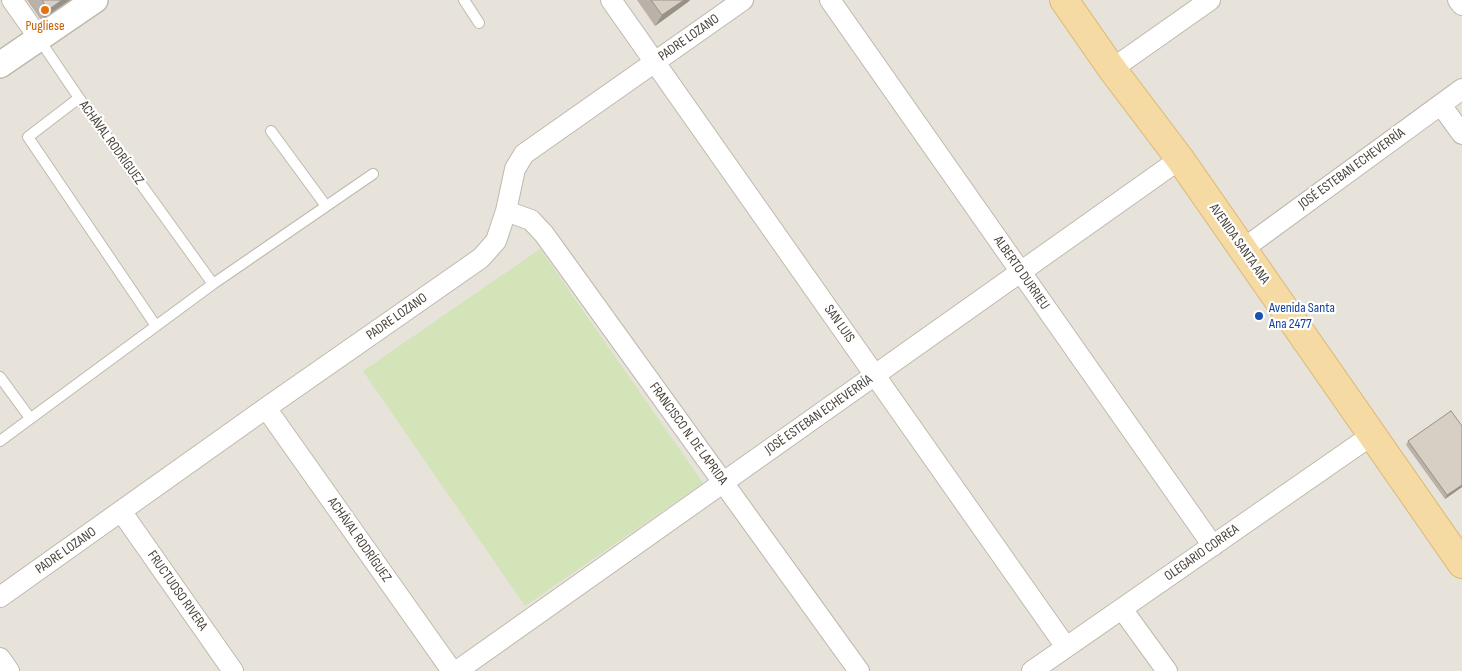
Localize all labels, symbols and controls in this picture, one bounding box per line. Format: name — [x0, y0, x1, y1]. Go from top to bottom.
marker: Pugliese — [39, 4, 51, 16]
street label: PADRE LOZANO — [655, 11, 723, 65]
place label: Pugliese — [25, 18, 65, 34]
street label: ACHÁVAL RODRÍGUEZ — [75, 98, 147, 188]
street label: JOSÉ ESTEBAN ECHEVERRÍA — [1296, 125, 1408, 213]
street label: AVENIDA SANTA ANA — [1205, 201, 1273, 287]
street label: ALBERTO DURRIEU — [989, 233, 1053, 313]
street label: PADRE LOZANO — [363, 290, 431, 344]
place label: Avenida Santa Ana 2477 — [1269, 300, 1335, 332]
street label: SAN LUIS — [820, 302, 858, 346]
marker: Avenida Santa Ana 2477 — [1253, 310, 1265, 322]
street label: JOSÉ ESTEBAN ECHEVERRÍA — [762, 372, 876, 458]
street label: FRANCISCO N. DE LAPRIDA — [645, 379, 731, 489]
street label: ACHÁVAL RODRÍGUEZ — [324, 494, 394, 586]
street label: OLEGARIO CORREA — [1161, 521, 1243, 585]
street label: PADRE LOZANO — [32, 524, 100, 578]
street label: FRUCTUOSO RIVERA — [143, 548, 211, 634]

